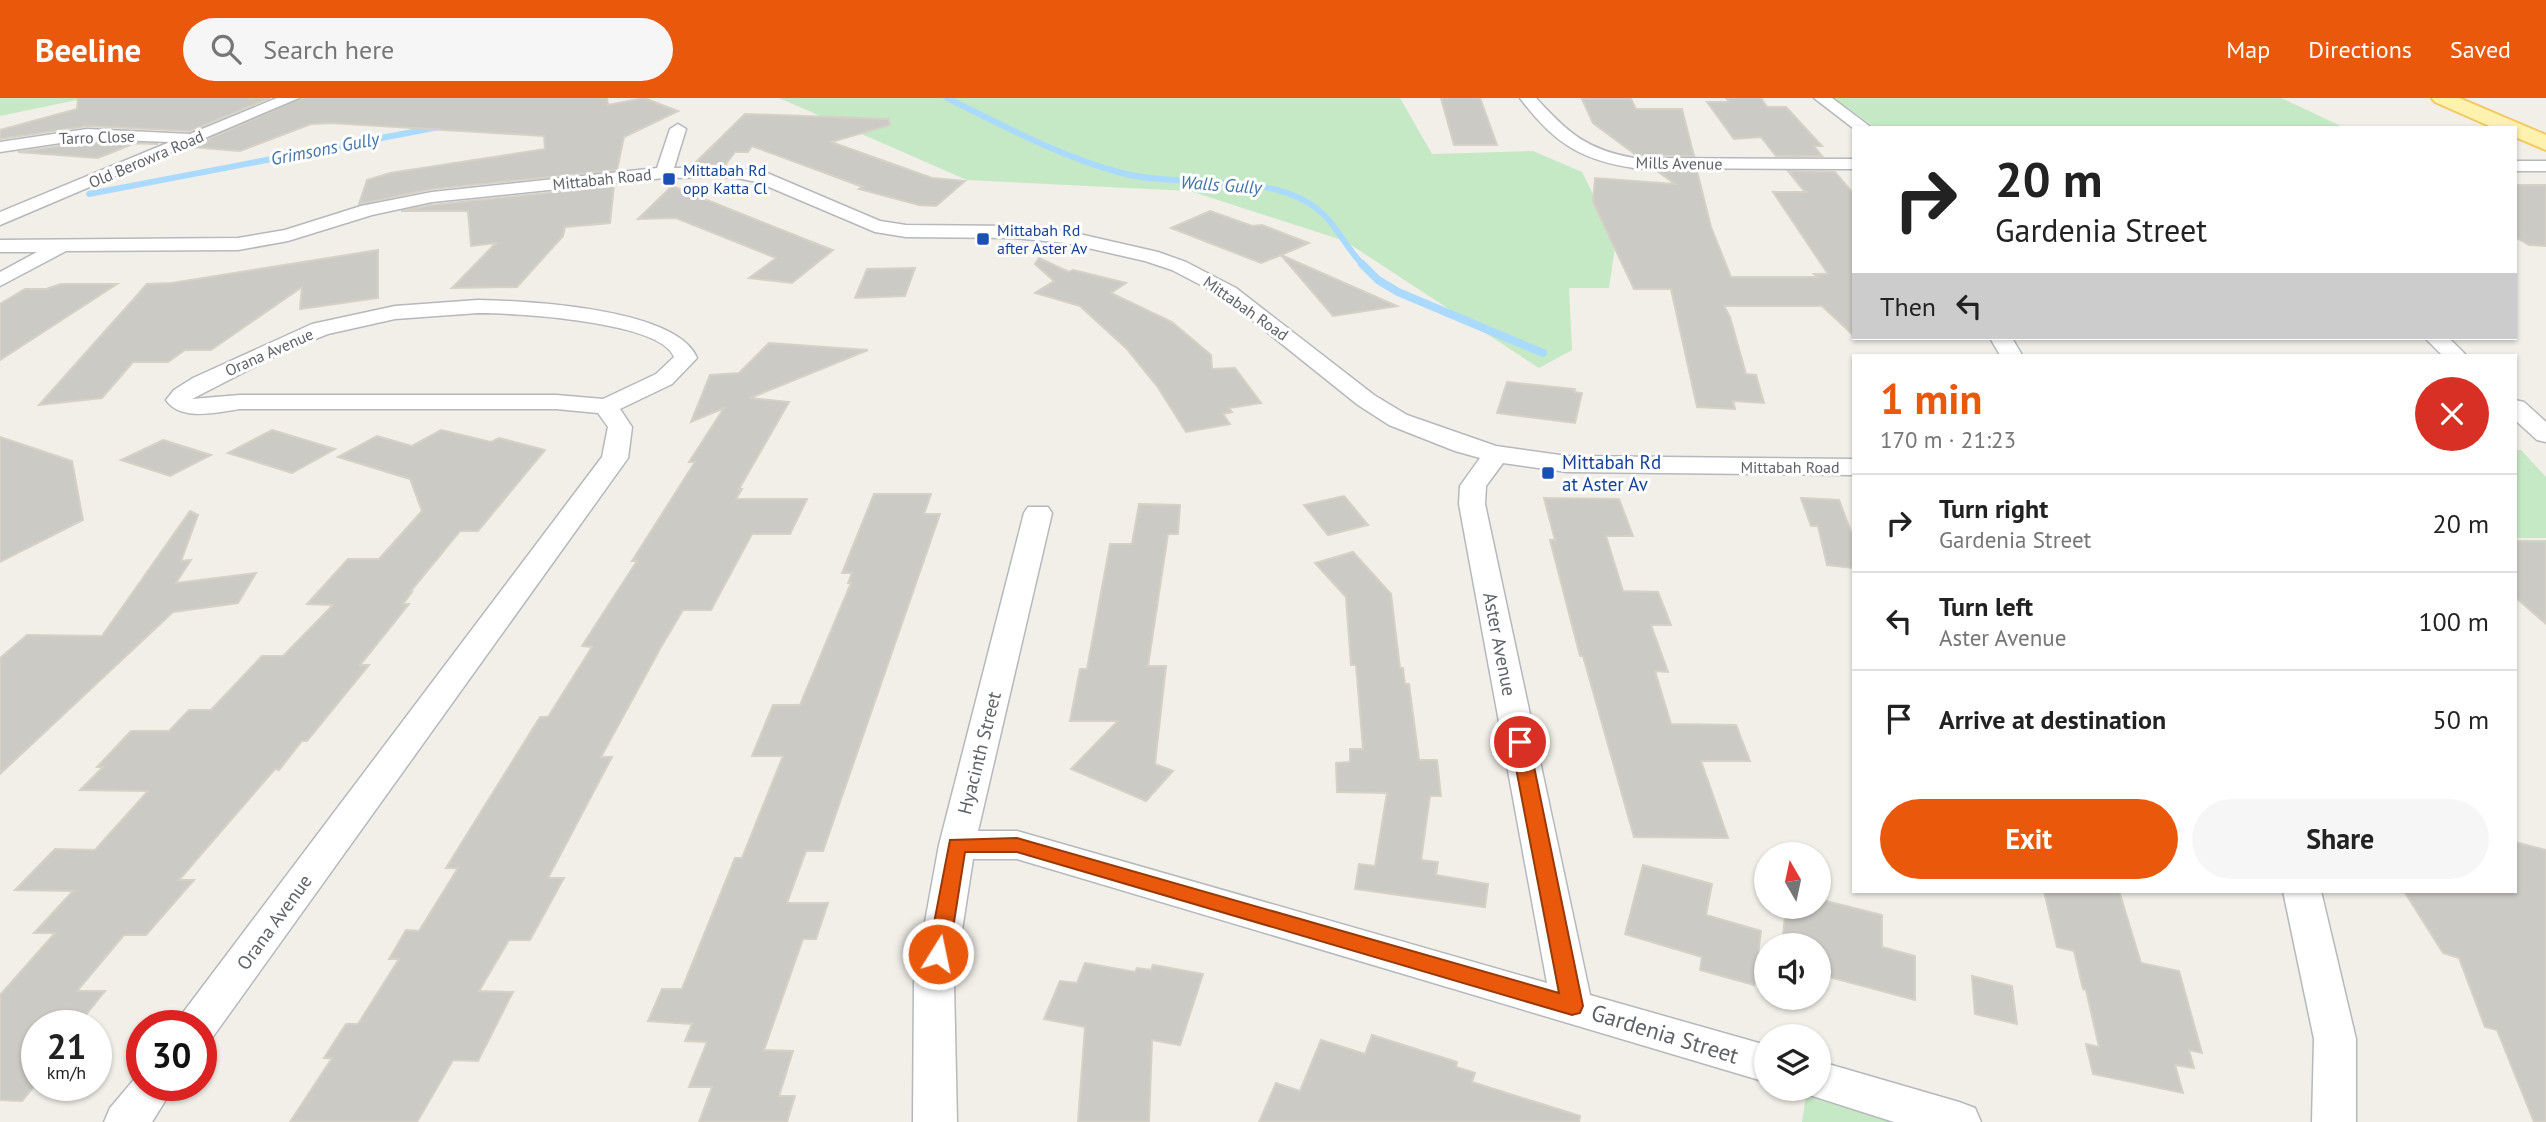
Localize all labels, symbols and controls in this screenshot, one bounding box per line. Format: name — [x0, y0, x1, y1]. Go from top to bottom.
search box — [183, 18, 673, 81]
text: Beeline — [35, 28, 141, 71]
icon: search — [207, 30, 245, 68]
text: Search here — [263, 33, 394, 66]
text: Map — [2226, 34, 2270, 65]
text: Directions — [2308, 34, 2412, 65]
text: Saved — [2450, 34, 2511, 65]
street label: Tarro Close — [59, 126, 135, 148]
street label: Old Berowra Road — [85, 126, 207, 192]
water label: Grimsons Gully — [269, 127, 382, 170]
text: 20 m — [1995, 147, 2102, 211]
street label: Mills Avenue — [1635, 152, 1723, 174]
icon: right — [1880, 154, 1971, 245]
place label: Mittabah Rd opp Katta Cl — [683, 160, 768, 198]
street label: Mittabah Road — [552, 164, 652, 194]
water label: Walls Gully — [1180, 170, 1264, 199]
marker: Mittabah Rd opp Katta Cl — [661, 171, 677, 187]
text: Gardenia Street — [1995, 209, 2207, 251]
place label: Mittabah Rd after Aster Av — [997, 220, 1088, 258]
marker: Mittabah Rd after Aster Av — [975, 231, 991, 247]
street label: Mittabah Road — [1200, 271, 1292, 345]
icon: left — [1950, 287, 1988, 325]
text: Then — [1880, 290, 1936, 323]
street label: Orana Avenue — [222, 324, 316, 380]
text: 1 min — [1880, 371, 1982, 426]
button: close — [2415, 377, 2489, 451]
text: 170 m · 21:23 — [1880, 425, 2016, 454]
place label: Mittabah Rd at Aster Av — [1562, 450, 1661, 496]
street label: Mittabah Road — [1740, 457, 1840, 477]
marker: Mittabah Rd at Aster Av — [1540, 465, 1556, 481]
text: Turn right — [1939, 492, 2048, 525]
icon: right — [1880, 504, 1918, 542]
text: 20 m — [2433, 507, 2489, 540]
text: Gardenia Street — [1939, 525, 2091, 554]
street label: Aster Avenue — [1478, 590, 1522, 698]
text: Turn left — [1939, 590, 2033, 623]
icon: left — [1880, 602, 1918, 640]
text: 100 m — [2418, 605, 2489, 638]
text: Aster Avenue — [1939, 623, 2066, 652]
street label: Hyacinth Street — [952, 689, 1006, 817]
icon: arrive — [1880, 700, 1918, 738]
text: Arrive at destination — [1939, 703, 2166, 736]
text: 50 m — [2433, 703, 2489, 736]
pin — [1490, 712, 1550, 772]
icon: arrive — [1501, 723, 1539, 761]
button: Exit — [1880, 799, 2178, 879]
button: Share — [2192, 799, 2489, 879]
north arrow — [1754, 842, 1830, 919]
map controls — [1754, 842, 1831, 1101]
street label: Orana Avenue — [231, 869, 317, 975]
position arrow — [901, 917, 975, 991]
button: sound — [1754, 933, 1831, 1010]
street label: Gardenia Street — [1588, 997, 1742, 1070]
speed limit sign: 30 — [126, 1010, 217, 1101]
text: 21 — [47, 1023, 86, 1069]
button: layers — [1754, 1024, 1831, 1101]
text: km/h — [47, 1061, 86, 1084]

